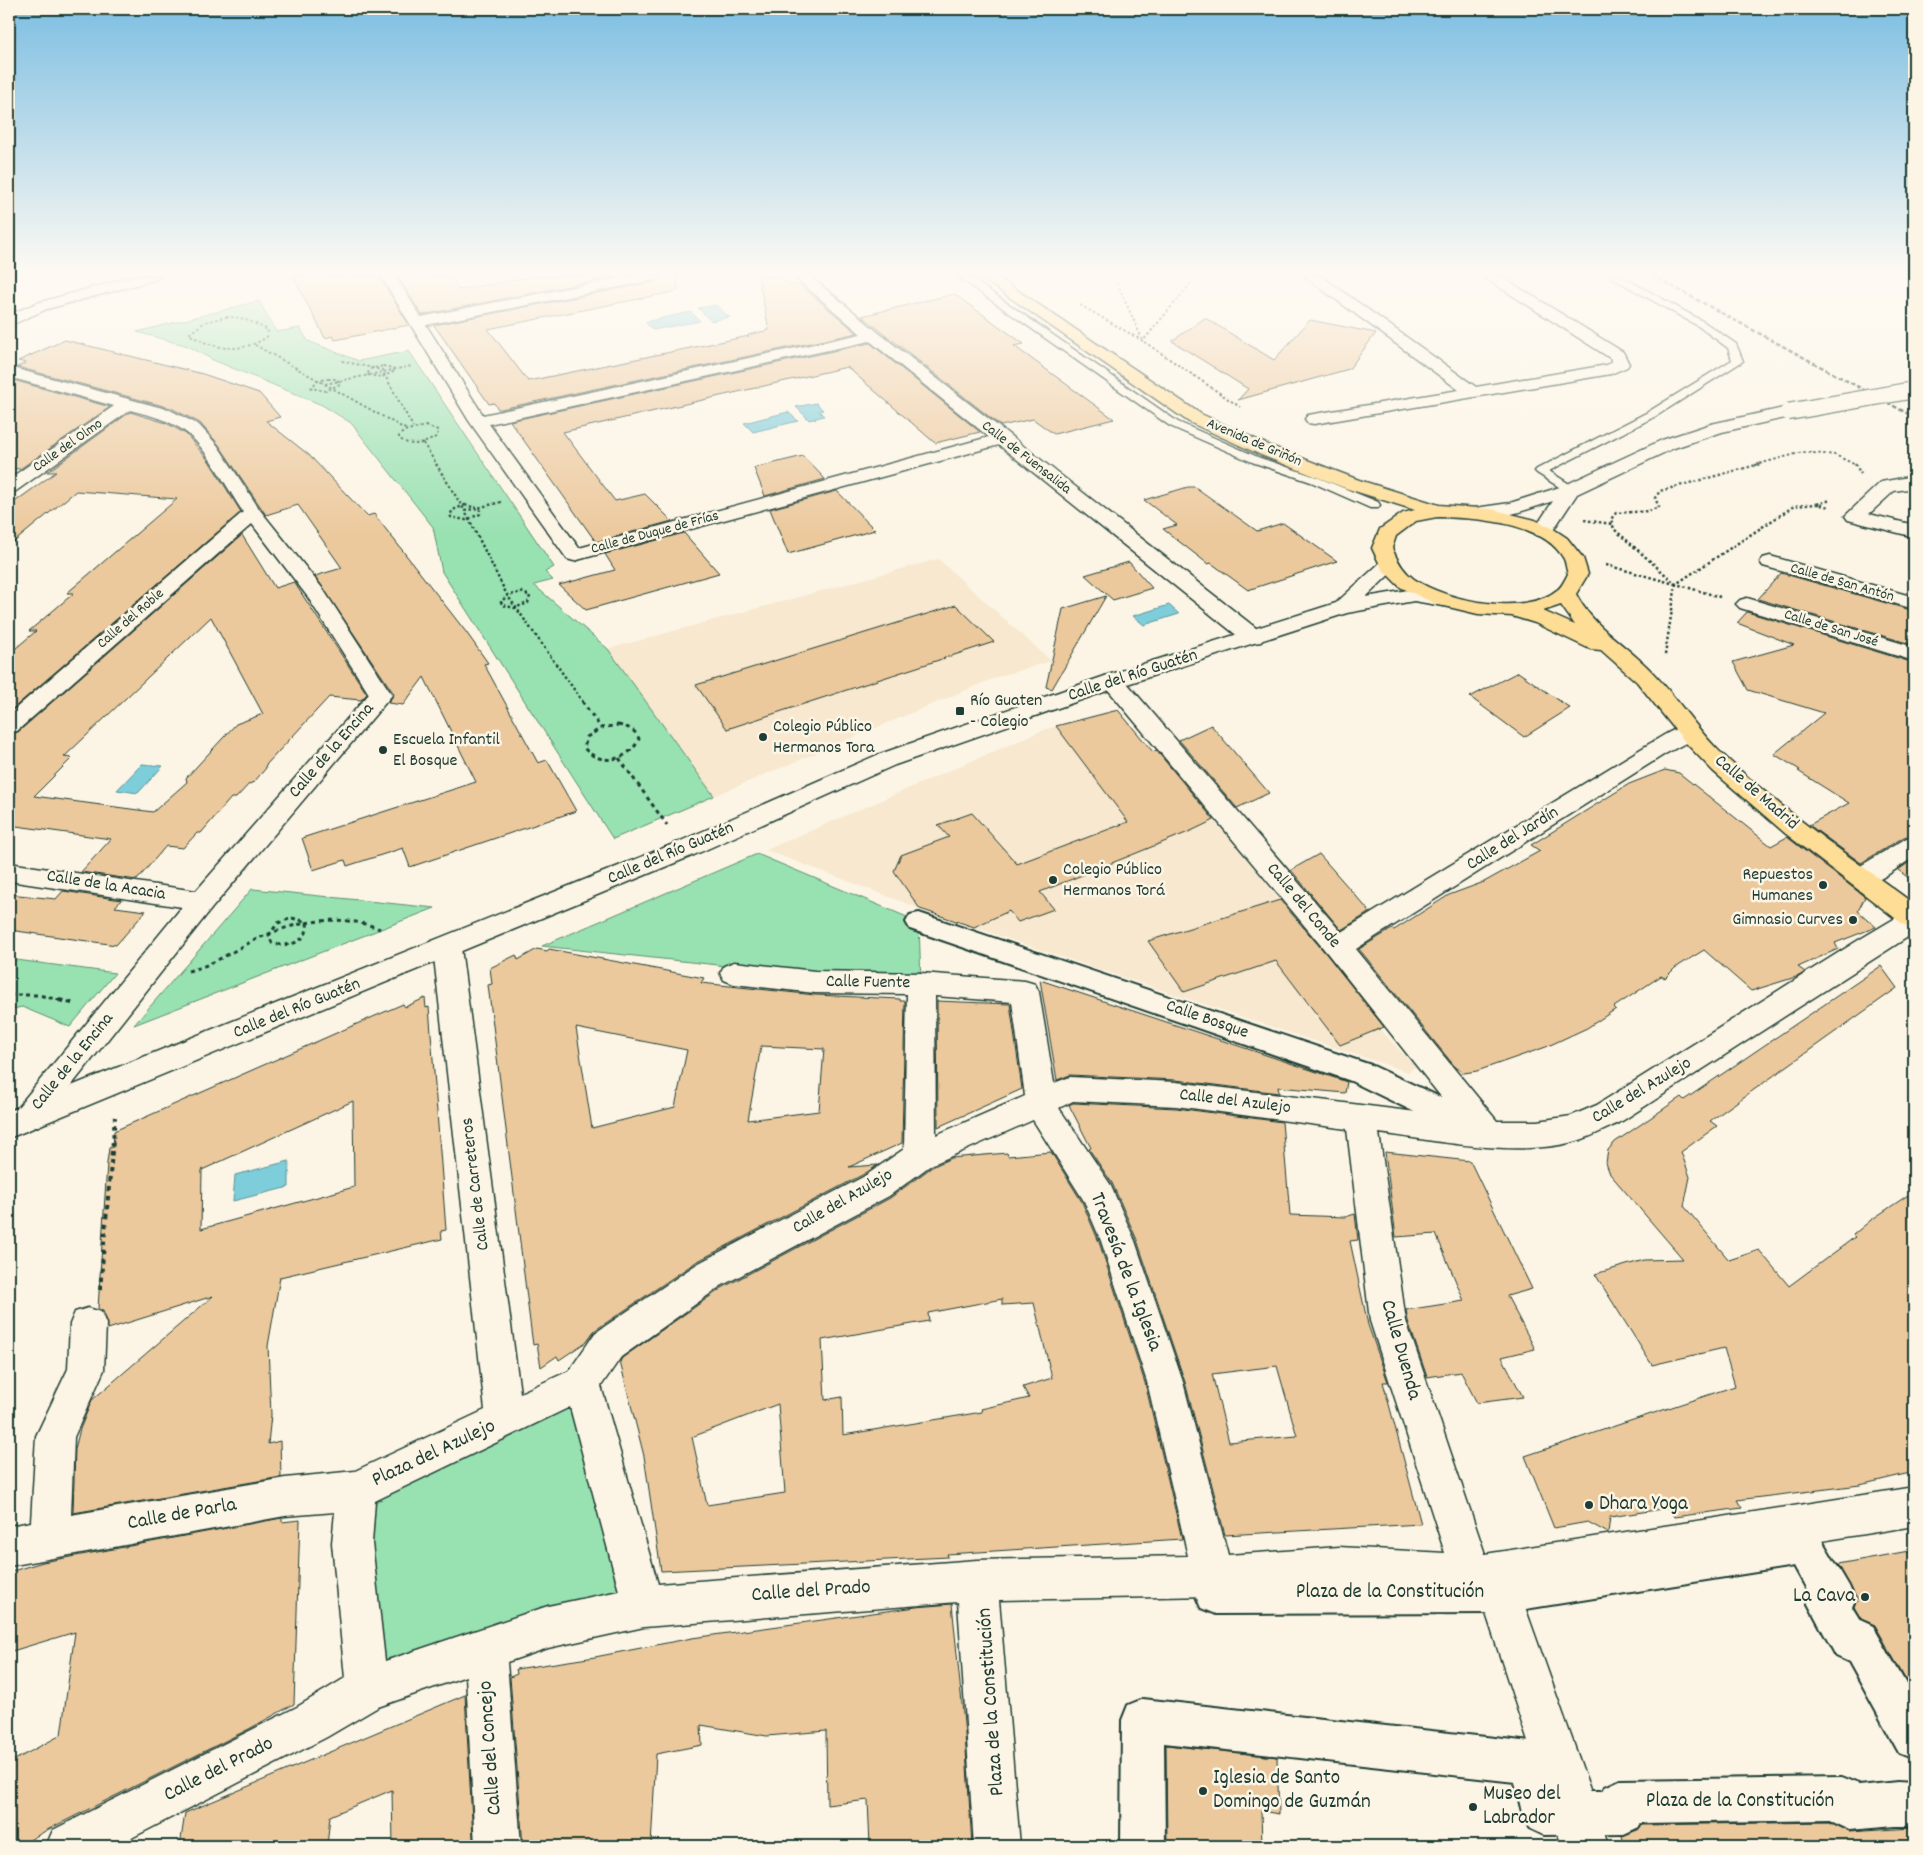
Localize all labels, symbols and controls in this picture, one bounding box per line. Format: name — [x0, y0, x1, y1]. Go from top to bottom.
street label: Calle del Olmo — [28, 413, 108, 478]
street label: Avenida de Griñón — [1203, 413, 1305, 473]
street label: Calle de Fuensalida — [976, 416, 1077, 501]
street label: Calle de Duque de Frías — [589, 505, 721, 561]
street label: Calle de San Antón — [1788, 558, 1897, 608]
street label: Calle del Roble — [92, 583, 170, 654]
street label: Calle de San José — [1781, 604, 1881, 654]
street label: Calle del Río Guatén — [1065, 643, 1201, 709]
place label: Río Guaten - Colegio — [970, 689, 1042, 735]
street label: Calle de la Encina — [284, 697, 381, 804]
marker: Río Guaten - Colegio — [954, 705, 966, 717]
place label: Colegio Público Hermanos Tora — [773, 715, 875, 761]
place label: Escuela Infantil El Bosque — [393, 728, 500, 774]
marker: Colegio Público Hermanos Tora — [757, 731, 769, 743]
marker: Escuela Infantil El Bosque — [377, 744, 389, 756]
street label: Calle de Madrid — [1708, 749, 1804, 837]
street label: Calle del Jardín — [1462, 801, 1564, 877]
street label: Calle del Río Guatén — [604, 816, 738, 892]
place label: Colegio Público Hermanos Torá — [1063, 858, 1165, 904]
street label: Calle del Conde — [1260, 858, 1346, 954]
place label: Repuestos Humanes — [1743, 863, 1813, 909]
street label: Calle de la Acacia — [45, 864, 168, 908]
marker: Colegio Público Hermanos Torá — [1047, 874, 1059, 886]
marker: Repuestos Humanes — [1817, 879, 1829, 891]
place label: Gimnasio Curves — [1732, 908, 1843, 933]
marker: Gimnasio Curves — [1847, 914, 1859, 926]
street label: Calle Fuente — [826, 970, 911, 996]
street label: Calle del Río Guatén — [230, 972, 364, 1046]
street label: Calle Bosque — [1162, 994, 1252, 1046]
street label: Calle de la Encina — [26, 1007, 121, 1116]
street label: Calle del Azulejo — [1588, 1051, 1696, 1131]
street label: Calle del Azulejo — [1178, 1083, 1292, 1121]
street label: Calle de Carreteros — [455, 1116, 497, 1252]
street label: Calle del Azulejo — [788, 1163, 898, 1241]
street label: Travesía de la Iglesia — [1081, 1188, 1169, 1357]
street label: Calle Duenda — [1371, 1296, 1429, 1405]
street label: Plaza del Azulejo — [367, 1412, 501, 1496]
street label: Calle de Parla — [125, 1490, 240, 1539]
place label: Dhara Yoga — [1599, 1490, 1689, 1520]
marker: Dhara Yoga — [1583, 1499, 1595, 1511]
street label: Calle del Prado — [750, 1573, 872, 1611]
street label: Plaza de la Constitución — [1296, 1578, 1484, 1608]
place label: La Cava — [1793, 1582, 1856, 1612]
marker: La Cava — [1859, 1591, 1871, 1603]
street label: Plaza de la Constitución — [970, 1607, 1014, 1797]
street label: Calle del Concejo — [471, 1680, 511, 1816]
street label: Calle del Prado — [159, 1729, 279, 1811]
place label: Iglesia de Santo Domingo de Guzmán — [1213, 1764, 1371, 1818]
place label: Museo del Labrador — [1483, 1780, 1561, 1834]
marker: Iglesia de Santo Domingo de Guzmán — [1197, 1785, 1209, 1797]
street label: Plaza de la Constitución — [1646, 1787, 1834, 1817]
marker: Museo del Labrador — [1467, 1801, 1479, 1813]

